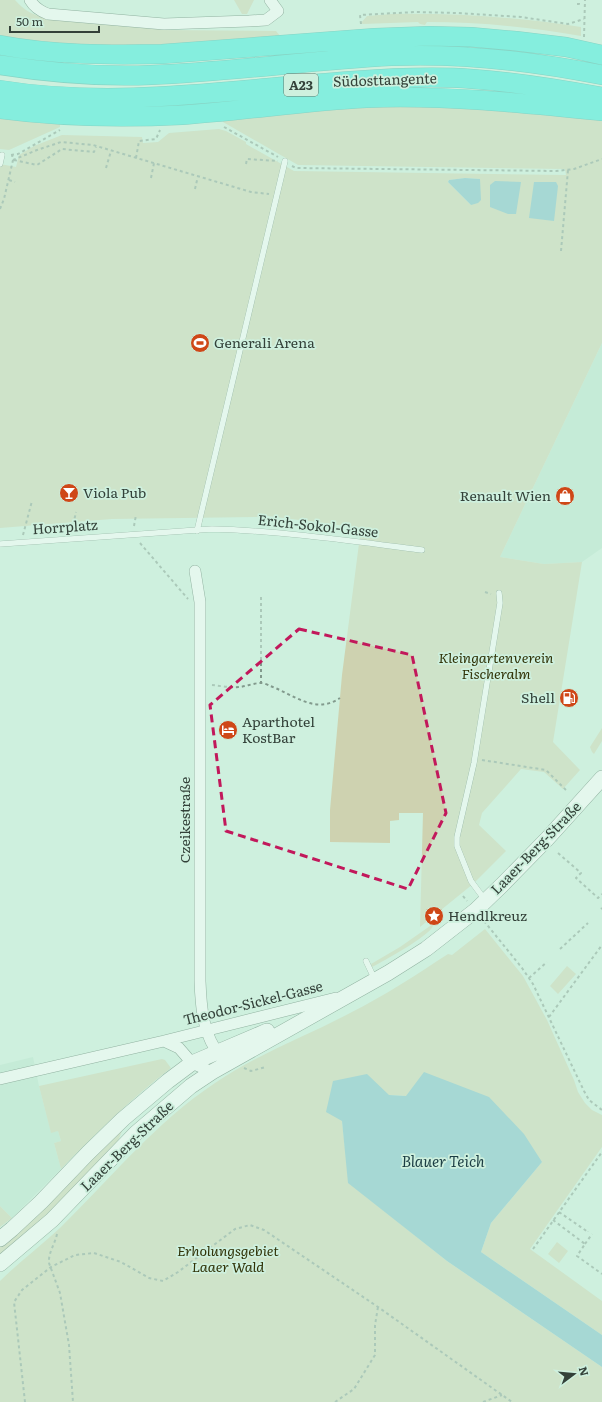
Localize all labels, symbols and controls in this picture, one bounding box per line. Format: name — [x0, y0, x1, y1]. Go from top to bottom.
scale bar — [10, 8, 99, 34]
text: 50 m — [16, 12, 43, 30]
street label: Südosttangente — [333, 67, 437, 91]
road number: A23 — [284, 74, 318, 96]
sports icon: Generali Arena — [189, 332, 211, 354]
place label: Generali Arena — [214, 332, 315, 352]
bar icon: Viola Pub — [58, 482, 80, 504]
place label: Viola Pub — [83, 482, 146, 502]
place label: Renault Wien — [460, 485, 551, 505]
shop icon: Renault Wien — [554, 485, 576, 507]
street label: Erich-Sokol-Gasse — [257, 509, 379, 541]
street label: Horrplatz — [32, 514, 99, 538]
park label: Kleingartenverein Fischeralm — [439, 647, 554, 683]
place label: Shell — [521, 687, 555, 707]
fuel station icon: Shell — [558, 687, 580, 709]
place label: Aparthotel KostBar — [242, 711, 315, 747]
hotel icon: Aparthotel KostBar — [217, 719, 239, 741]
street label: Czeikestraße — [174, 777, 194, 863]
street label: Laaer-Berg-Straße — [486, 796, 585, 898]
place icon: Hendlkreuz — [423, 905, 445, 927]
place label: Hendlkreuz — [448, 905, 527, 925]
street label: Theodor-Sickel-Gasse — [181, 975, 325, 1029]
street label: Laaer-Berg-Straße — [75, 1096, 177, 1195]
water label: Blauer Teich — [401, 1149, 485, 1172]
park label: Erholungsgebiet Laaer Wald — [177, 1240, 279, 1276]
north arrow — [554, 1354, 594, 1394]
text: N — [576, 1364, 594, 1378]

